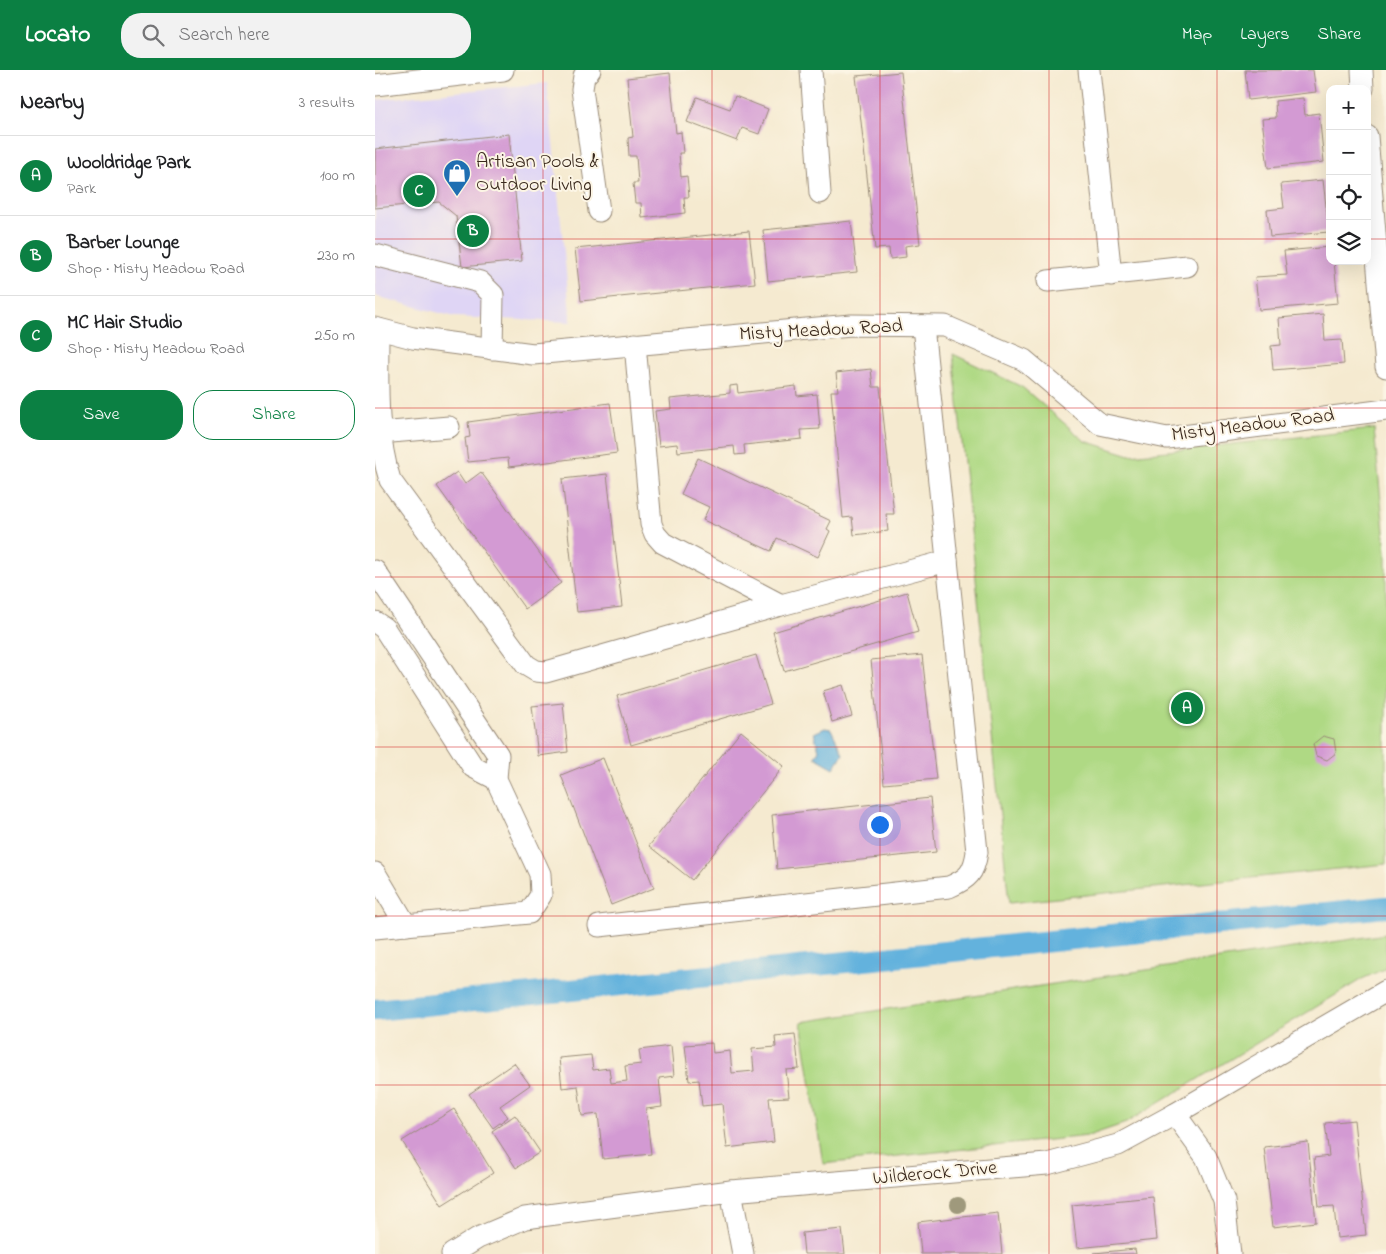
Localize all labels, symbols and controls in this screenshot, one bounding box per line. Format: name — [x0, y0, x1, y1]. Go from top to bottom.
search box — [121, 13, 471, 58]
text: Locato — [25, 18, 91, 53]
icon: search — [139, 21, 167, 49]
text: Search here — [179, 22, 270, 49]
text: Map — [1182, 22, 1212, 48]
text: Layers — [1240, 22, 1290, 48]
text: Share — [1318, 22, 1361, 48]
map controls — [1326, 85, 1371, 265]
button: + — [1326, 85, 1371, 130]
text: Nearby — [20, 88, 84, 118]
text: 3 results — [299, 91, 355, 115]
button: − — [1326, 130, 1371, 175]
place label: Artisan Pools & Outdoor Living — [476, 148, 599, 201]
text: Wooldridge Park — [67, 150, 191, 177]
shop icon: Artisan Pools & Outdoor Living — [442, 158, 472, 197]
text: A — [31, 164, 41, 188]
text: 100 m — [320, 164, 355, 188]
pin: C — [403, 172, 435, 210]
button: locate — [1326, 175, 1371, 220]
text: Park — [67, 177, 96, 201]
pin: B — [457, 212, 489, 250]
button: layers — [1326, 220, 1371, 265]
text: Barber Lounge — [67, 230, 179, 257]
text: B — [31, 244, 41, 268]
text: 230 m — [317, 244, 355, 268]
text: Shop · Misty Meadow Road — [67, 257, 244, 281]
text: MC Hair Studio — [67, 310, 182, 337]
street label: Misty Meadow Road — [738, 312, 904, 350]
text: C — [32, 324, 40, 348]
text: 250 m — [315, 324, 355, 348]
text: Shop · Misty Meadow Road — [67, 337, 244, 361]
button: Save — [20, 390, 183, 440]
button: Share — [193, 390, 355, 440]
street label: Misty Meadow Road — [1170, 402, 1336, 450]
pin: A — [1171, 689, 1203, 727]
your location — [867, 812, 893, 838]
street label: Wilderock Drive — [872, 1154, 998, 1194]

